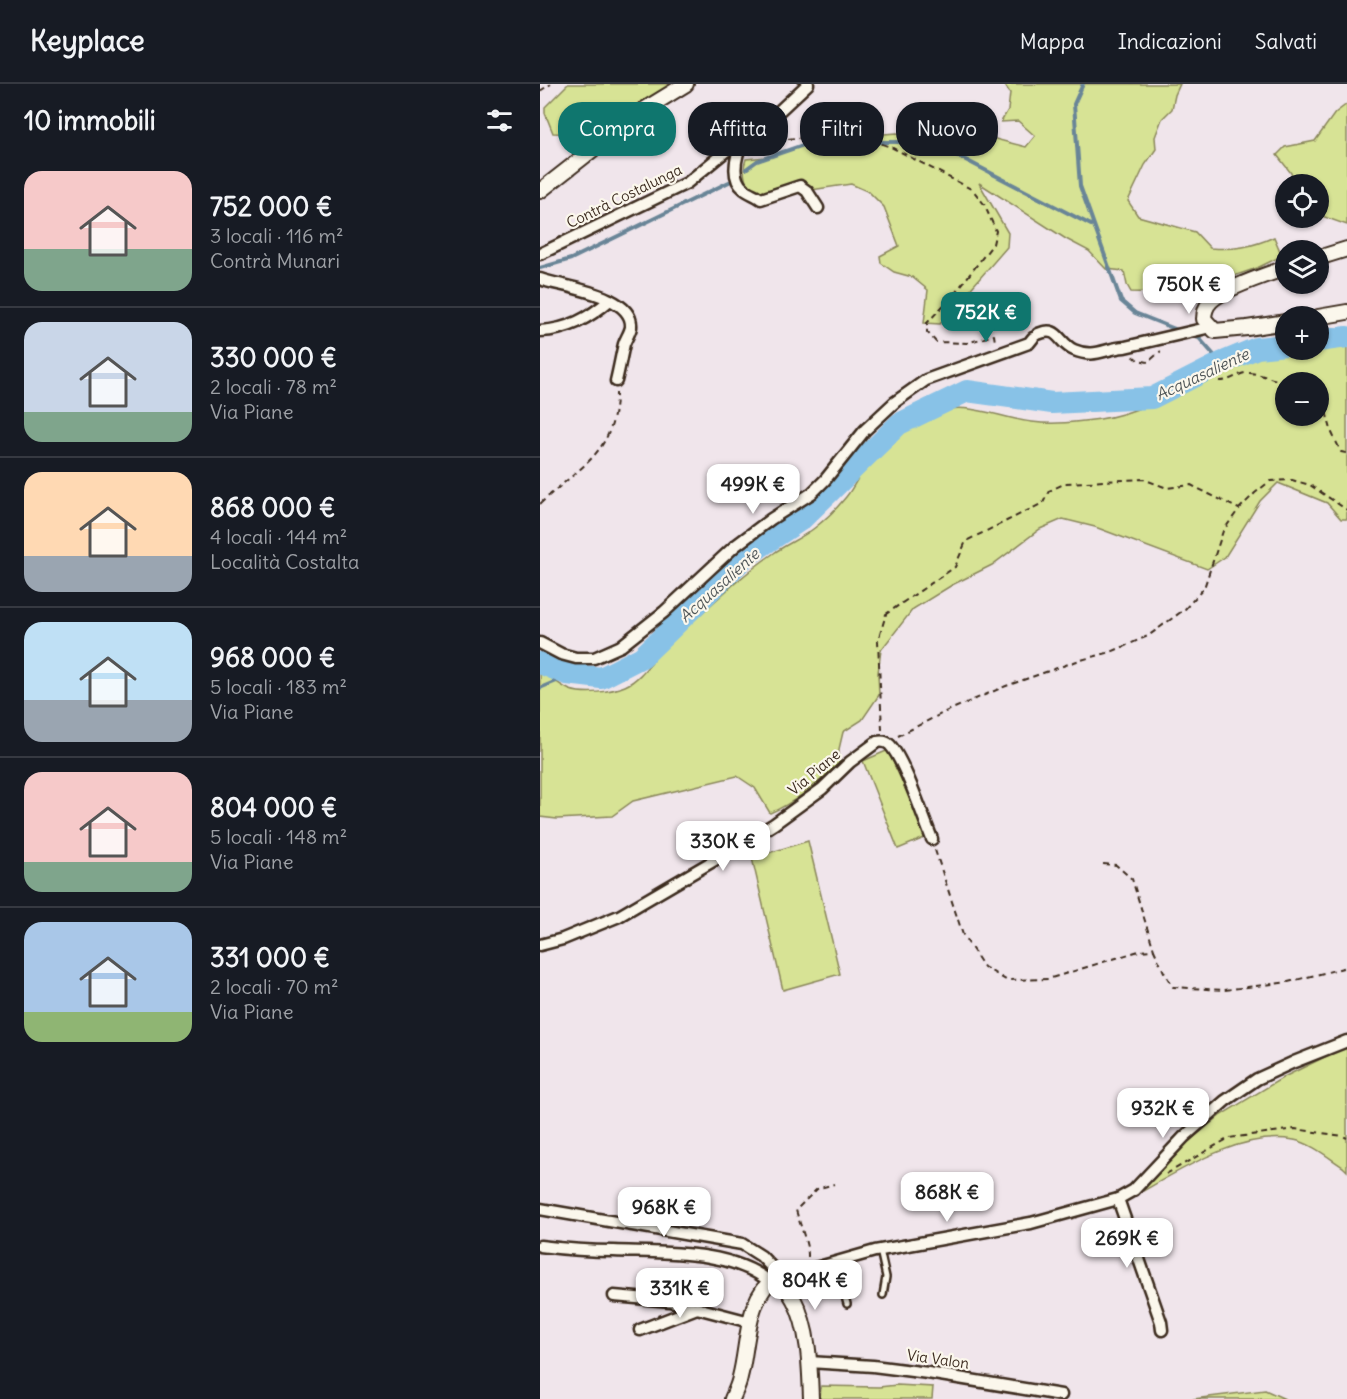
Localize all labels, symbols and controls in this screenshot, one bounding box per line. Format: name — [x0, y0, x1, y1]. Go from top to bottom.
text: Keyplace — [30, 23, 145, 59]
text: Mappa — [1020, 28, 1085, 55]
text: Indicazioni — [1118, 28, 1222, 55]
text: Salvati — [1255, 28, 1317, 55]
chip: Compra — [558, 102, 676, 156]
chip: Affitta — [688, 102, 788, 156]
chip: Filtri — [800, 102, 884, 156]
chip: Nuovo — [896, 102, 998, 156]
text: 10 immobili — [24, 104, 155, 137]
icon: filters — [483, 104, 516, 137]
street label: Contrà Costalunga — [563, 160, 685, 232]
map controls — [1275, 174, 1329, 426]
button: locate — [1275, 174, 1329, 228]
text: 752 000 € — [210, 190, 332, 223]
icon: home — [72, 195, 144, 267]
text: 3 locali · 116 m² — [210, 223, 343, 248]
button: layers — [1275, 240, 1329, 294]
text: Contrà Munari — [210, 248, 340, 273]
pin: 750K € — [1140, 264, 1238, 315]
text: 750K € — [1157, 271, 1221, 296]
pin: 752K € — [937, 292, 1035, 343]
text: 752K € — [955, 299, 1017, 324]
button: + — [1275, 306, 1329, 360]
text: 330 000 € — [210, 341, 337, 374]
water label: Acquasaliente — [1152, 343, 1253, 404]
icon: home — [72, 346, 144, 418]
button: − — [1275, 372, 1329, 426]
text: 2 locali · 78 m² — [210, 374, 337, 399]
text: Via Piane — [210, 399, 293, 424]
pin: 499K € — [704, 464, 802, 515]
text: 499K € — [721, 471, 785, 496]
text: 868 000 € — [210, 491, 335, 524]
icon: home — [72, 496, 144, 568]
text: 4 locali · 144 m² — [210, 524, 347, 549]
water label: Acquasaliente — [675, 543, 764, 626]
text: Località Costalta — [210, 549, 359, 574]
text: 968 000 € — [210, 641, 335, 674]
icon: home — [72, 646, 144, 718]
text: 5 locali · 183 m² — [210, 674, 347, 699]
text: Via Piane — [210, 699, 293, 724]
street label: Via Piane — [784, 745, 844, 799]
text: 804 000 € — [210, 791, 338, 824]
icon: home — [72, 796, 144, 868]
pin: 330K € — [674, 821, 772, 872]
text: 5 locali · 148 m² — [210, 824, 347, 849]
text: 330K € — [690, 828, 756, 853]
text: Via Piane — [210, 849, 293, 874]
text: 331 000 € — [210, 941, 330, 974]
icon: home — [72, 946, 144, 1018]
text: 2 locali · 70 m² — [210, 974, 339, 999]
text: Via Piane — [210, 999, 293, 1024]
pin: 932K € — [1114, 1088, 1212, 1139]
text: 932K € — [1131, 1095, 1195, 1120]
pin: 868K € — [898, 1172, 996, 1223]
text: 868K € — [915, 1179, 979, 1204]
pin: 968K € — [615, 1187, 713, 1238]
text: 968K € — [632, 1194, 696, 1219]
pin: 269K € — [1078, 1218, 1176, 1269]
text: 269K € — [1095, 1225, 1159, 1250]
pin: 804K € — [766, 1260, 864, 1311]
text: 804K € — [782, 1267, 848, 1292]
pin: 331K € — [631, 1268, 729, 1319]
text: 331K € — [650, 1275, 710, 1300]
street label: Via Valon — [906, 1345, 971, 1373]

